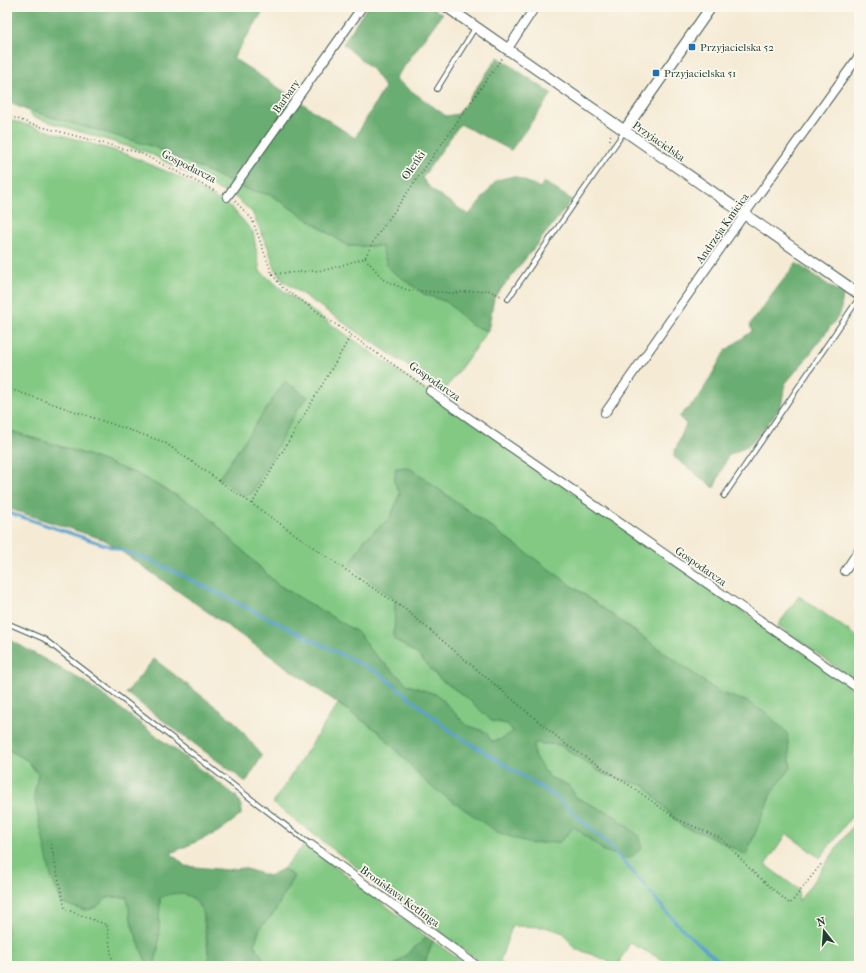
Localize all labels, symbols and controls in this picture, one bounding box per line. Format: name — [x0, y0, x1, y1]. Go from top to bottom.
place label: Przyjacielska 52 — [700, 41, 774, 54]
marker: Przyjacielska 52 — [687, 42, 697, 52]
place label: Przyjacielska 51 — [664, 67, 736, 80]
marker: Przyjacielska 51 — [651, 68, 661, 78]
street label: Barbary — [270, 76, 303, 116]
street label: Przyjacielska — [630, 119, 688, 165]
street label: Gospodarcza — [159, 147, 219, 186]
street label: Oleńki — [399, 148, 428, 182]
street label: Andrzeja Kmicica — [693, 190, 752, 267]
street label: Gospodarcza — [407, 359, 464, 404]
street label: Gospodarcza — [673, 544, 730, 589]
street label: Bronisława Ketlinga — [357, 863, 443, 930]
north arrow — [804, 911, 844, 951]
text: N — [815, 914, 828, 929]

